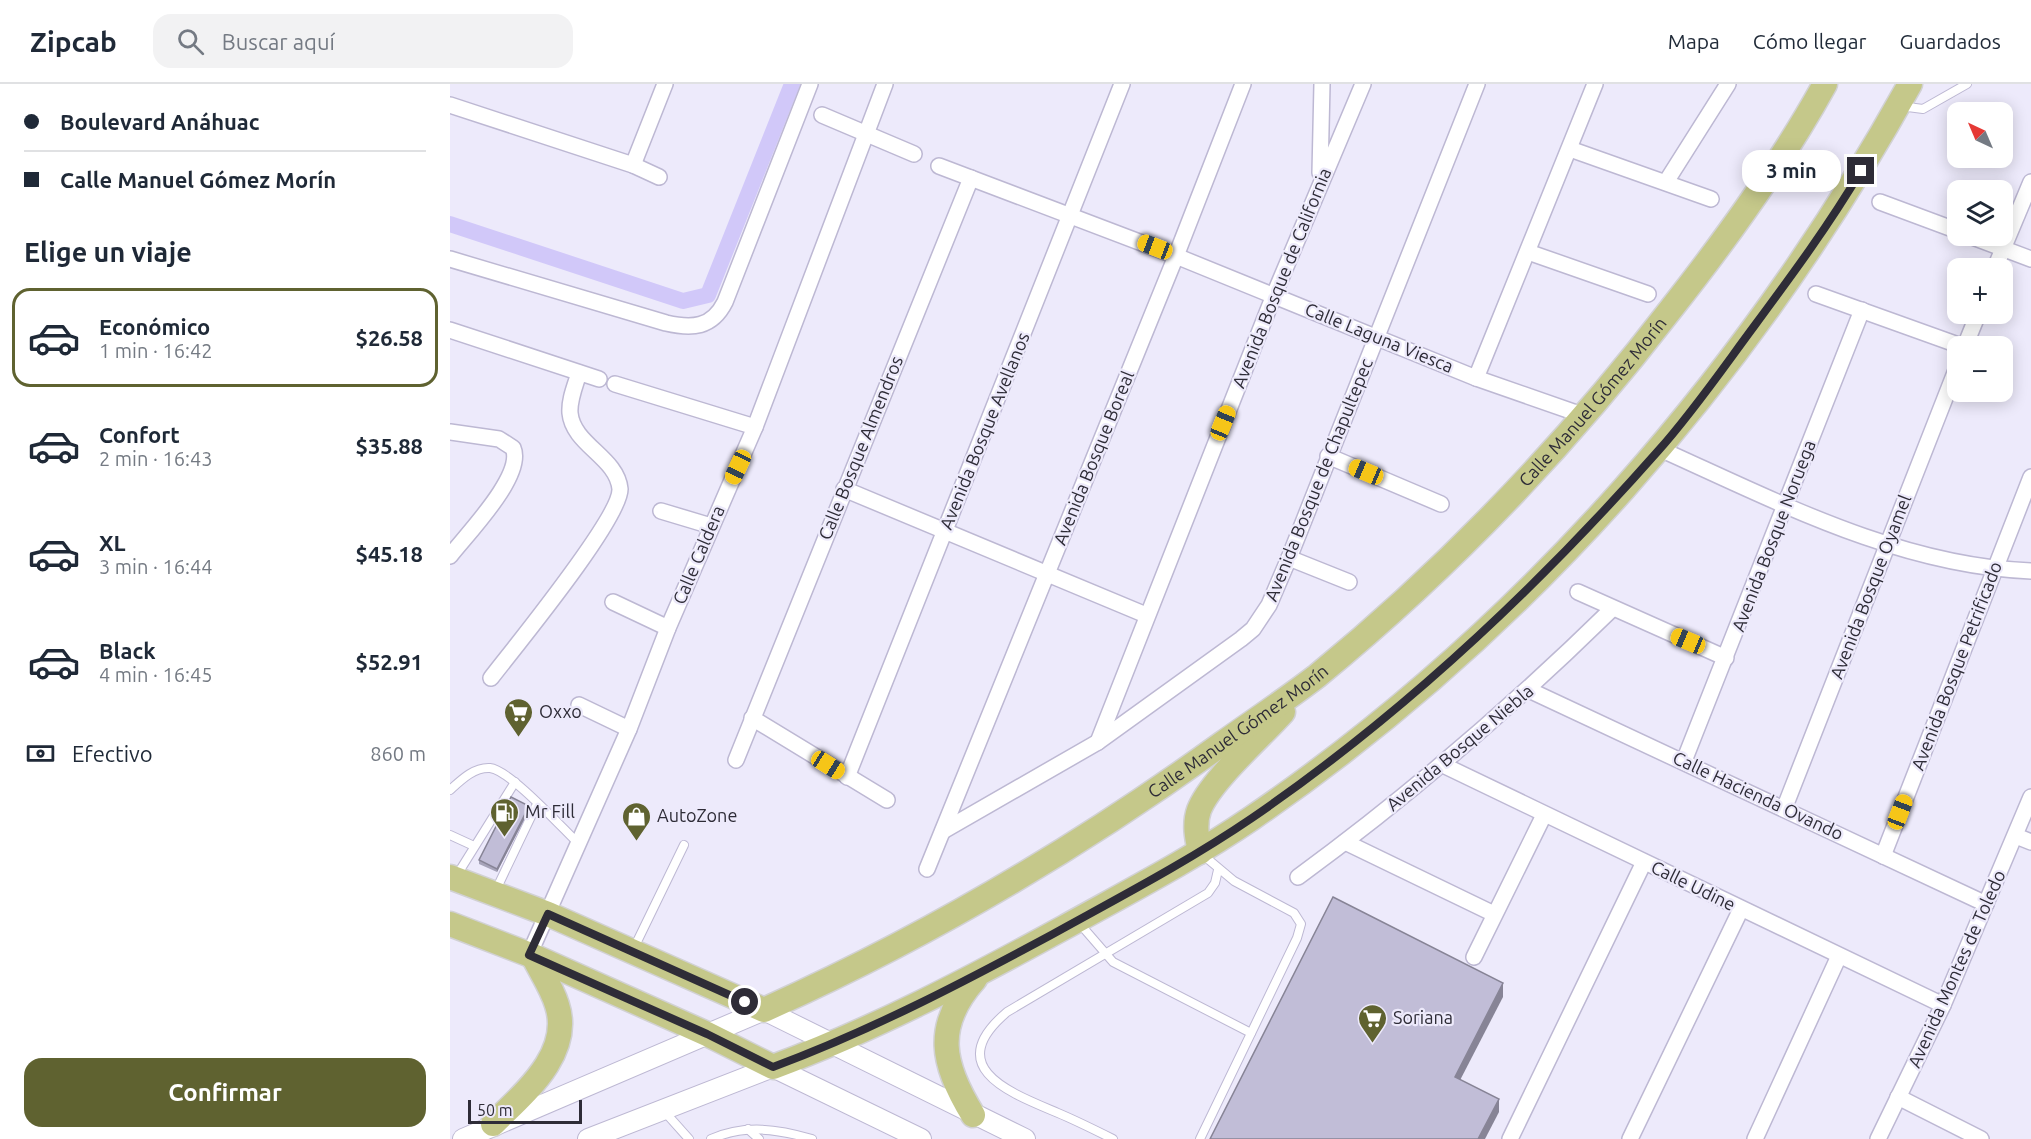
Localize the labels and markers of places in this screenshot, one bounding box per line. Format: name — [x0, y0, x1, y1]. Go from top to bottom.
supermarket icon: Oxxo — [502, 696, 534, 738]
place label: Oxxo — [539, 701, 582, 721]
fuel station icon: Mr Fill — [488, 796, 520, 838]
shop icon: AutoZone — [620, 800, 652, 842]
place label: Mr Fill — [525, 801, 575, 821]
place label: AutoZone — [657, 805, 737, 825]
supermarket icon: Soriana — [1356, 1002, 1388, 1044]
place label: Soriana — [1393, 1007, 1453, 1027]

